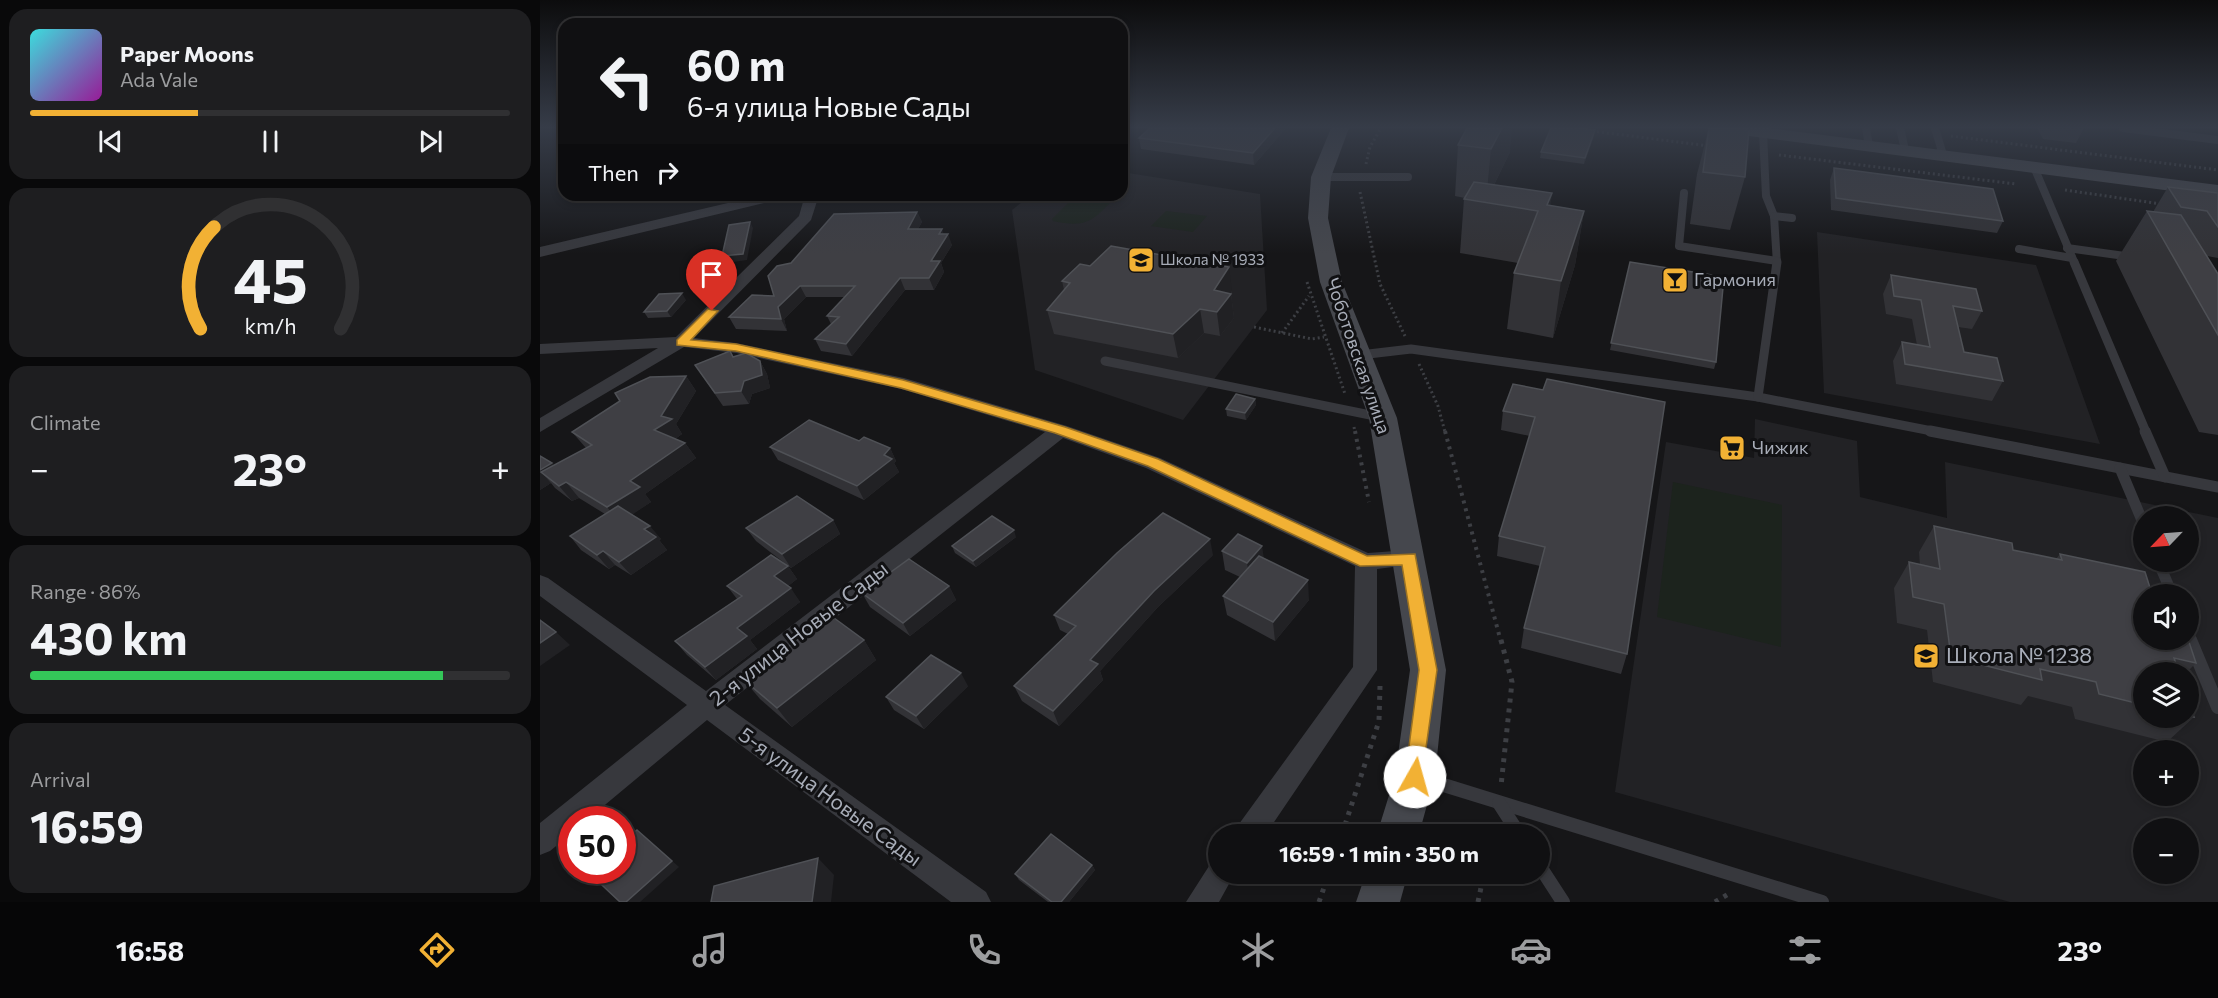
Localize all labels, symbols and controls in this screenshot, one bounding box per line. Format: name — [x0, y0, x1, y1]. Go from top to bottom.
text: 60 m — [687, 38, 786, 90]
text: Paper Moons — [120, 40, 254, 67]
icon: left — [588, 42, 666, 120]
text: Ada Vale — [120, 67, 198, 91]
text: 6-я улица Новые Сады — [687, 90, 971, 123]
icon: previous — [94, 125, 127, 158]
icon: pause — [254, 125, 287, 158]
icon: next — [414, 125, 447, 158]
icon: right — [651, 156, 684, 189]
text: Then — [588, 159, 639, 186]
text: 45 — [233, 241, 307, 317]
school or university icon: Школа № 1933 — [1126, 245, 1156, 275]
pin — [686, 249, 737, 311]
place label: Школа № 1933 — [1160, 250, 1265, 268]
icon: arrive — [695, 258, 728, 291]
bar icon: Гармония — [1660, 265, 1690, 295]
place label: Гармония — [1694, 268, 1776, 290]
street label: Чоботовская улица — [1322, 275, 1396, 436]
text: km/h — [244, 313, 296, 339]
text: Climate — [30, 410, 100, 434]
supermarket icon: Чижик — [1717, 433, 1747, 463]
place label: Чижик — [1752, 436, 1809, 458]
text: 23° — [233, 440, 307, 495]
text: − — [30, 447, 49, 488]
text: + — [491, 447, 510, 488]
north arrow — [2133, 506, 2199, 572]
map controls — [2133, 506, 2199, 884]
street label: 2-я улица Новые Сады — [704, 555, 892, 710]
text: Range · 86% — [30, 579, 141, 603]
button: sound — [2133, 584, 2199, 650]
text: 430 km — [30, 609, 187, 664]
school or university icon: Школа № 1238 — [1911, 641, 1941, 671]
place label: Школа № 1238 — [1946, 642, 2092, 667]
button: layers — [2133, 662, 2199, 728]
street label: 5-я улица Новые Сады — [735, 721, 927, 871]
button: + — [2133, 740, 2199, 806]
position arrow — [1383, 745, 1447, 809]
text: Arrival — [30, 767, 91, 791]
text: 16:59 — [30, 797, 144, 852]
speed limit sign: 50 — [558, 806, 636, 884]
button: − — [2133, 818, 2199, 884]
text: 16:59 · 1 min · 350 m — [1279, 840, 1479, 867]
icon: directions — [416, 929, 458, 971]
icon: music — [689, 929, 731, 971]
icon: phone — [963, 929, 1005, 971]
icon: climate — [1237, 929, 1279, 971]
icon: car — [1510, 929, 1552, 971]
icon: filters — [1784, 929, 1826, 971]
text: 16:58 — [116, 934, 184, 967]
text: 23° — [2058, 934, 2102, 967]

